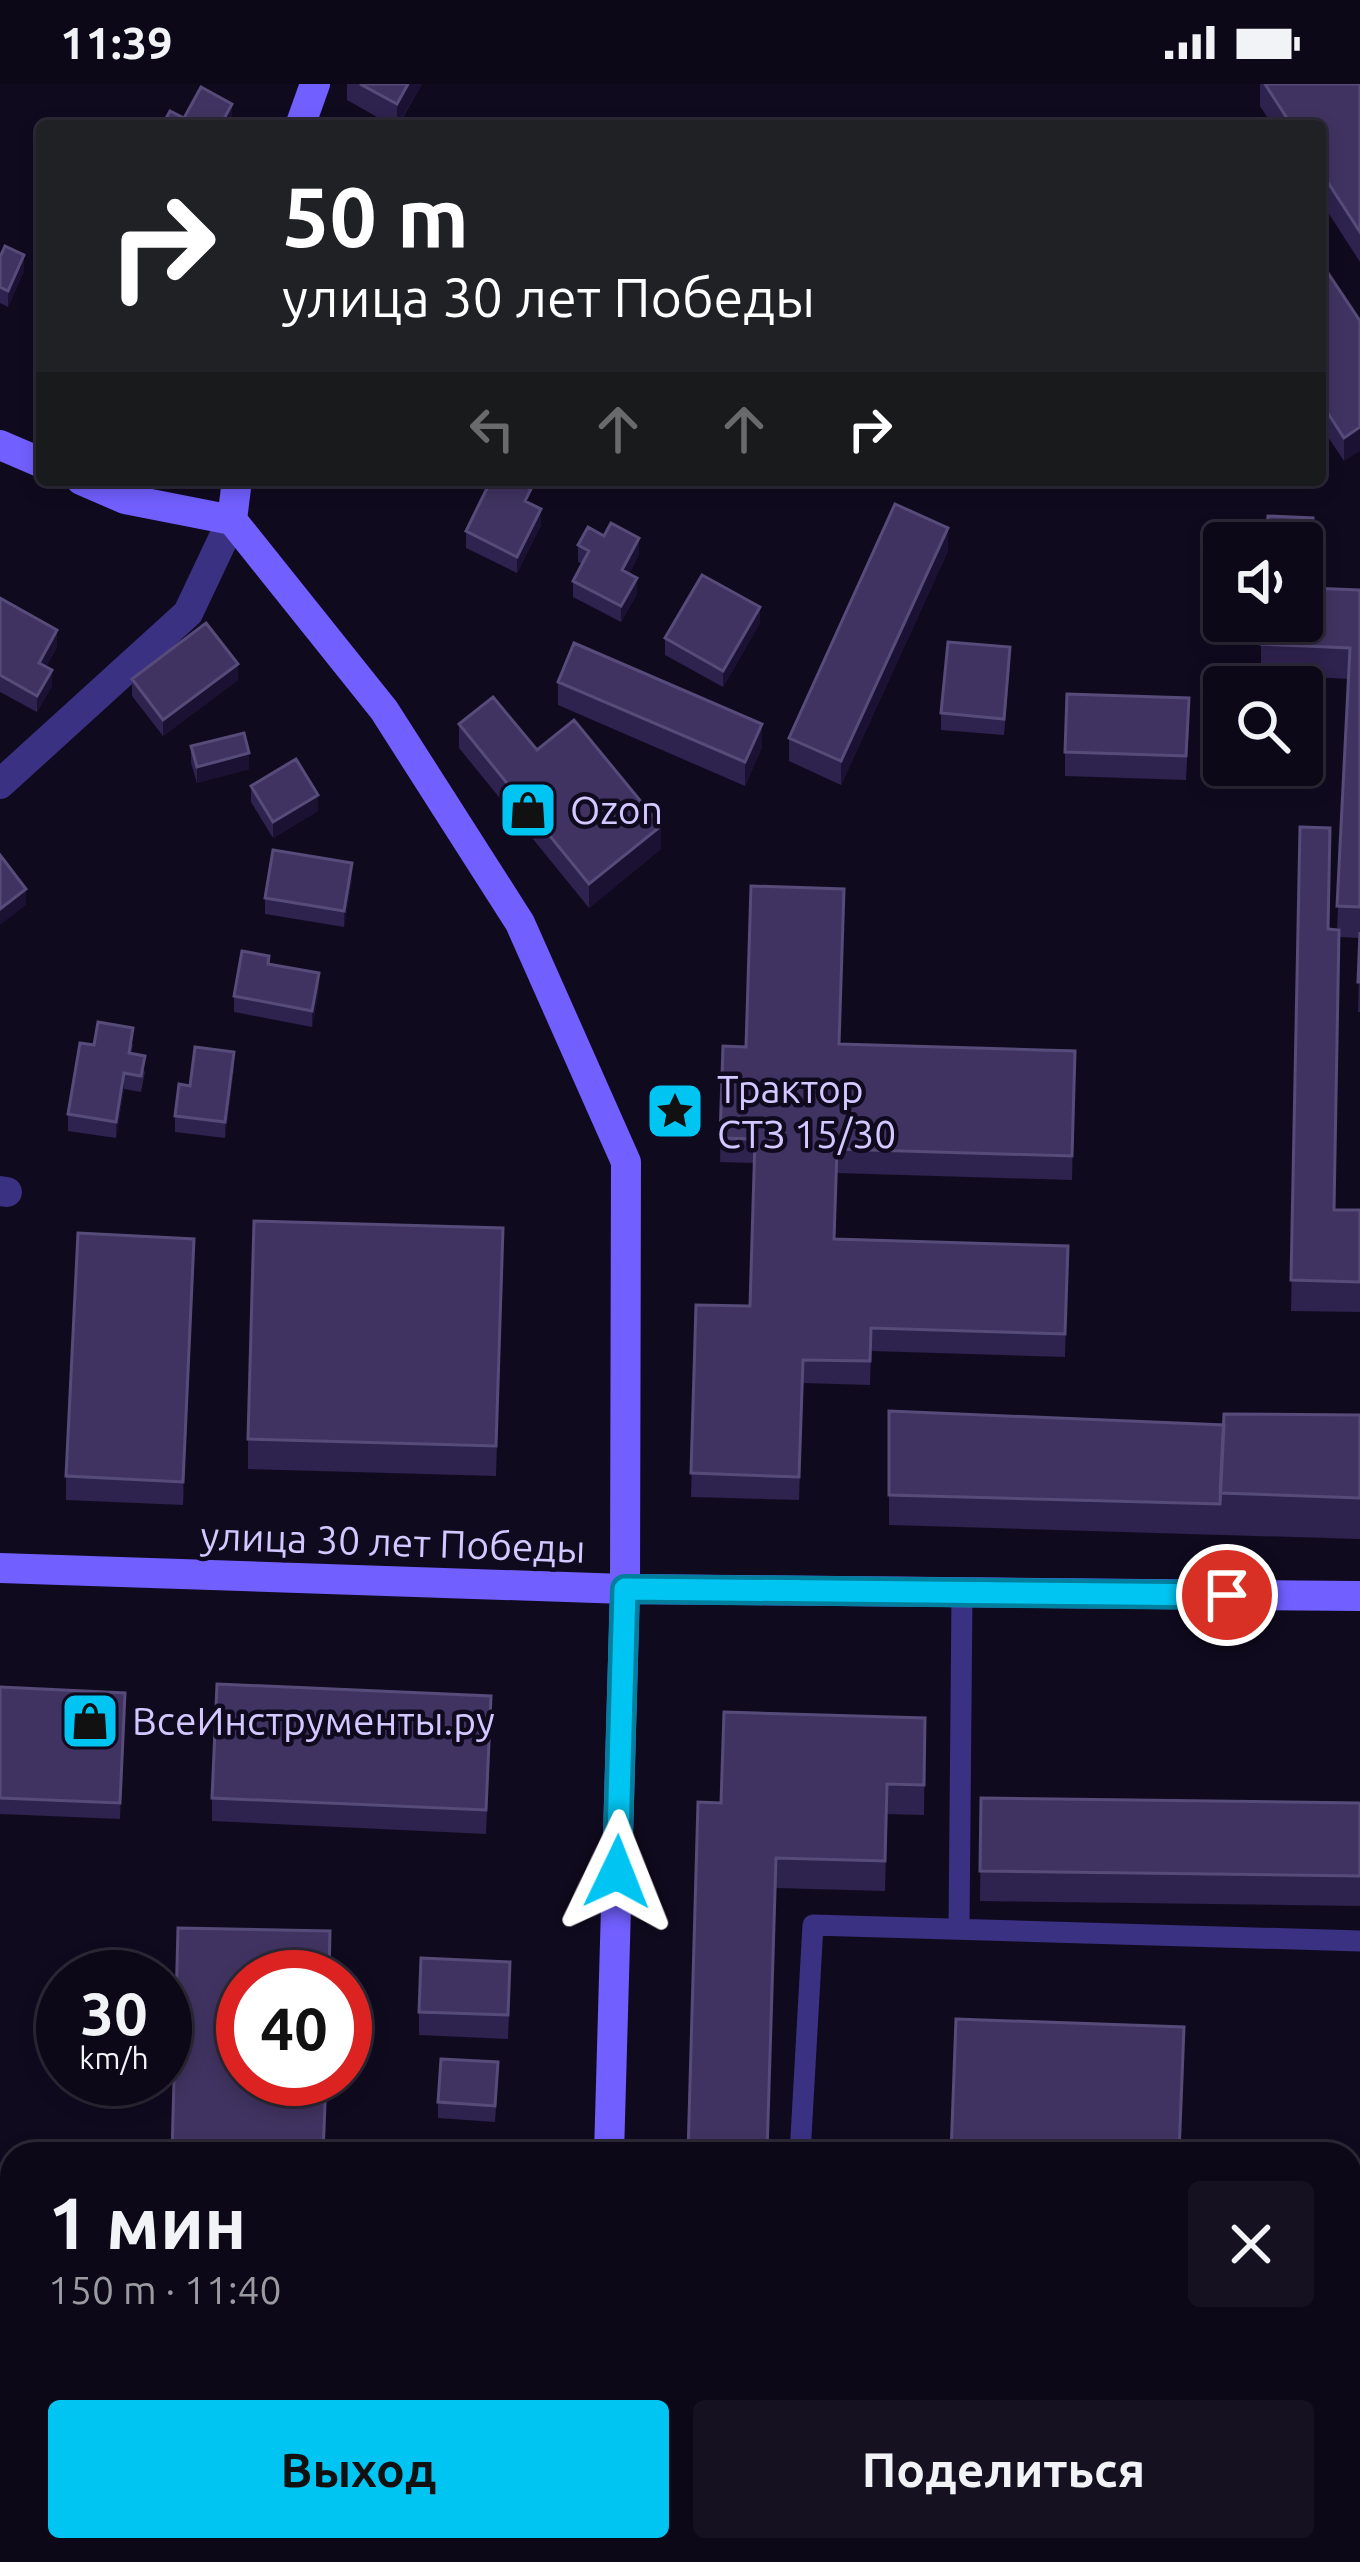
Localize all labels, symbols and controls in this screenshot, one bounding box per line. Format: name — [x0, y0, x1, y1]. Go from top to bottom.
text: 11:39 — [60, 17, 173, 68]
icon: right — [84, 168, 240, 324]
text: 50 m — [282, 169, 469, 263]
text: улица 30 лет Победы — [282, 267, 815, 327]
icon: left — [459, 396, 525, 462]
icon: ahead — [585, 396, 651, 462]
icon: ahead — [711, 396, 777, 462]
icon: right — [837, 396, 903, 462]
map controls — [1203, 522, 1323, 786]
button: sound — [1203, 522, 1323, 642]
button: search — [1203, 666, 1323, 786]
shop icon: Ozon — [497, 779, 559, 841]
place label: Ozon — [570, 788, 663, 831]
place label: Трактор СТЗ 15/30 — [717, 1067, 896, 1155]
place icon: Трактор СТЗ 15/30 — [644, 1080, 706, 1142]
street label: улица 30 лет Победы — [200, 1513, 586, 1570]
pin — [1176, 1544, 1278, 1646]
icon: arrive — [1194, 1562, 1260, 1628]
shop icon: ВсеИнструменты.ру — [59, 1690, 121, 1752]
place label: ВсеИнструменты.ру — [132, 1699, 495, 1742]
position arrow — [554, 1809, 680, 1935]
speed limit sign: 40 — [216, 1950, 372, 2106]
text: 30 — [80, 1979, 148, 2046]
text: km/h — [79, 2041, 149, 2075]
button: close — [1188, 2181, 1314, 2307]
text: 1 мин — [48, 2182, 247, 2263]
text: 150 m · 11:40 — [48, 2268, 282, 2311]
button: Выход — [48, 2400, 669, 2538]
button: Поделиться — [693, 2400, 1314, 2538]

